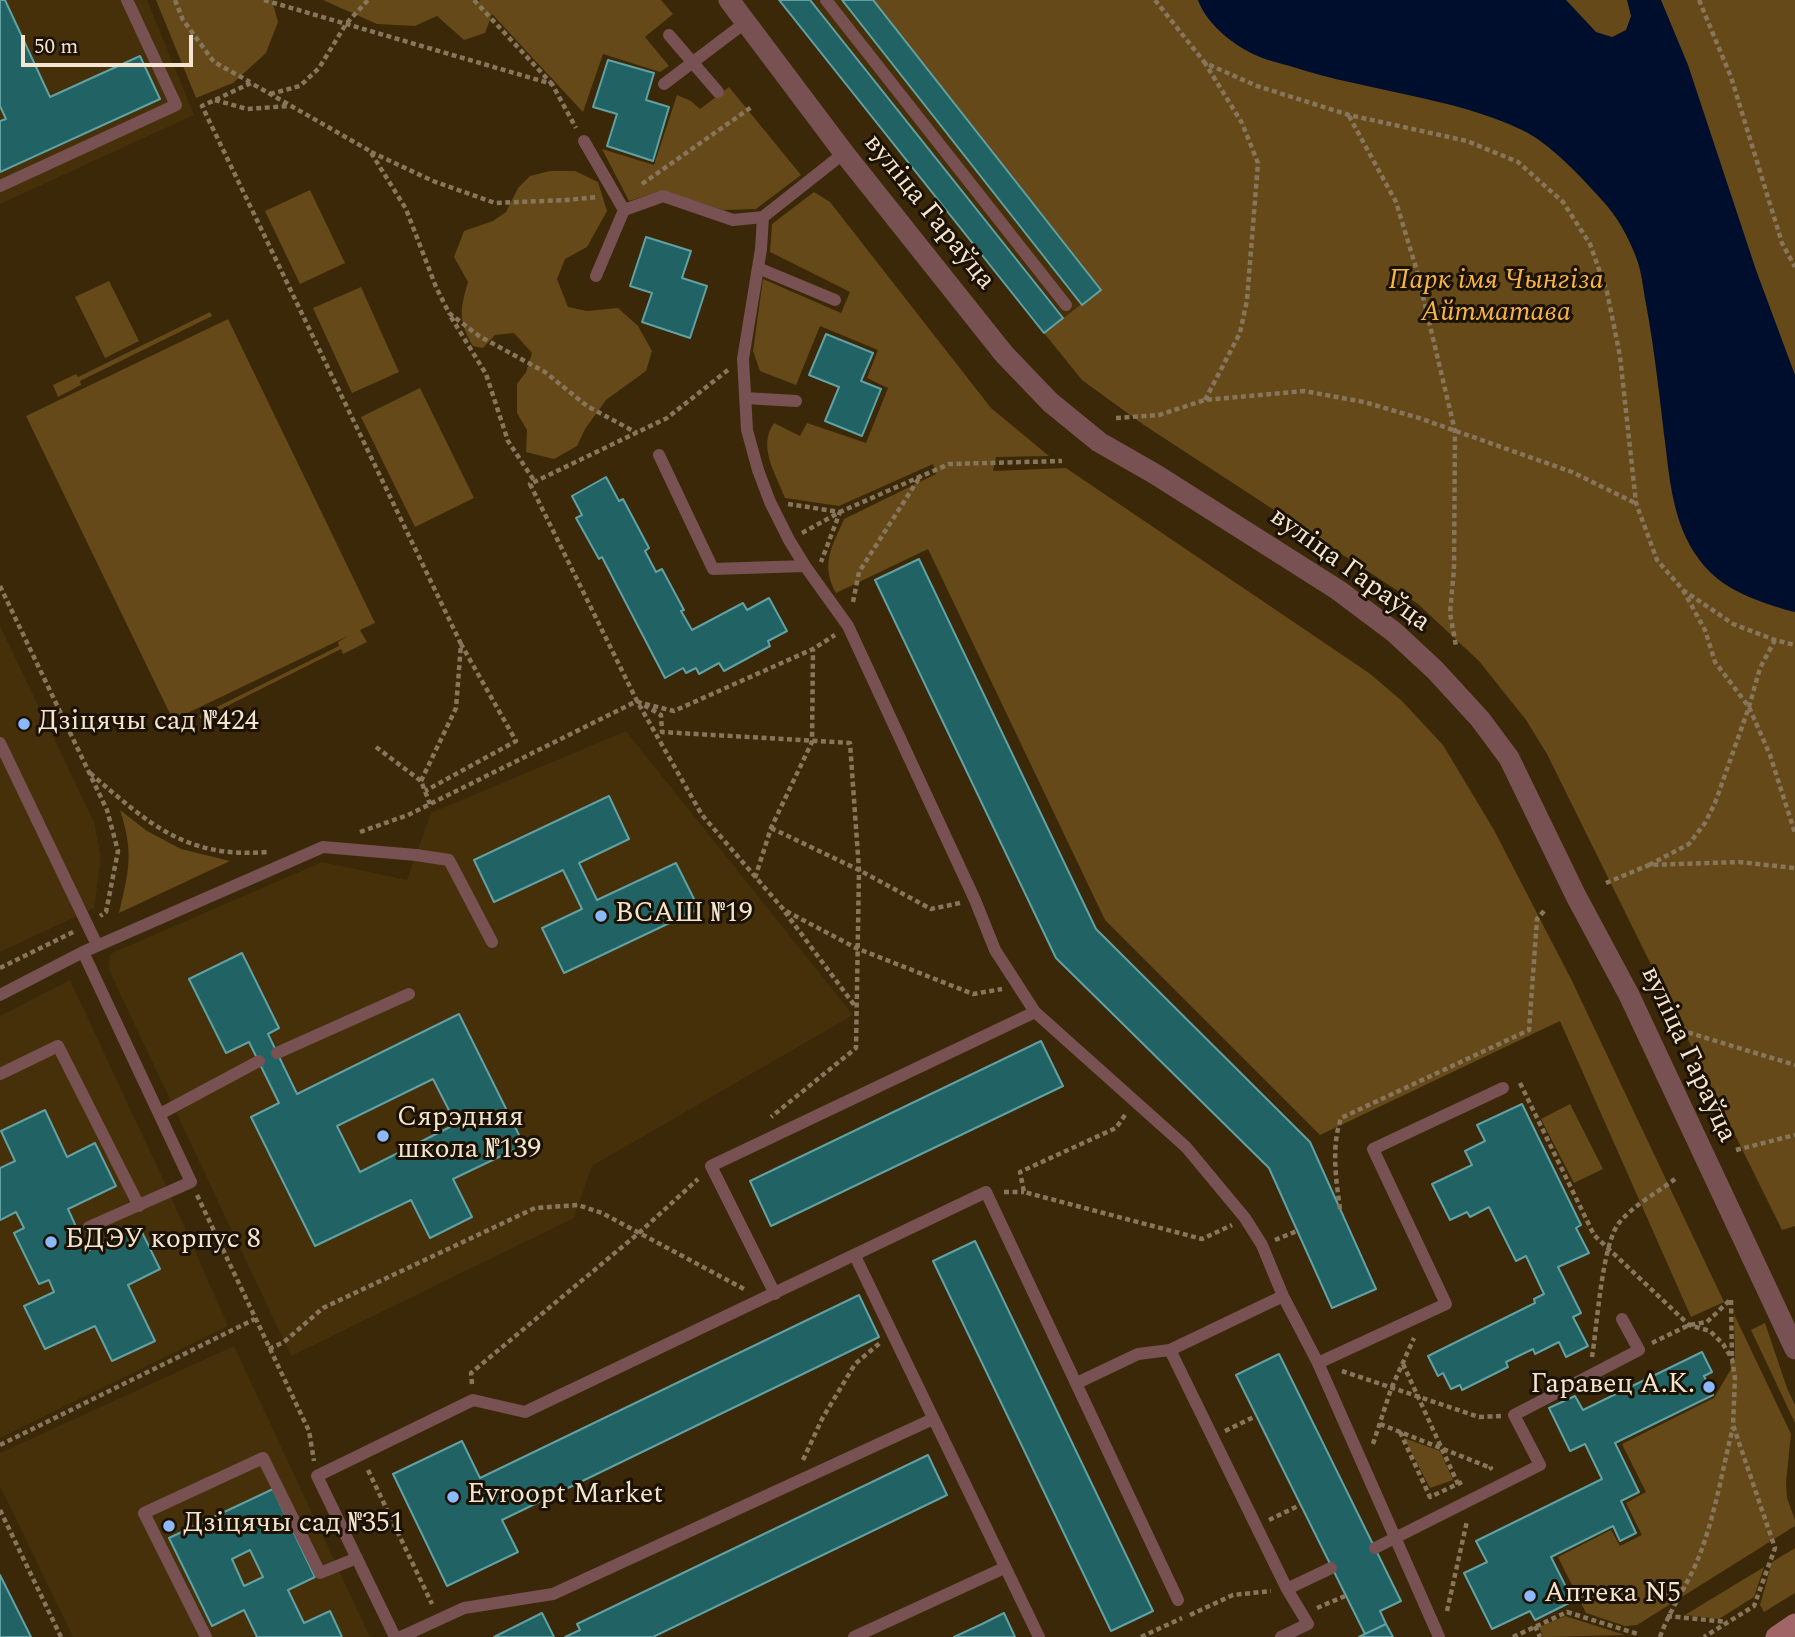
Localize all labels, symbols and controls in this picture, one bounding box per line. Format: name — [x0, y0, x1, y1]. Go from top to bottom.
scale bar — [24, 21, 196, 65]
text: 50 m — [34, 31, 78, 63]
street label: вуліца Гараўца — [855, 128, 1001, 298]
park label: Парк імя Чынгіза Айтматава — [1388, 266, 1604, 332]
street label: вуліца Гараўца — [1262, 501, 1436, 641]
place label: Дзіцячы сад №424 — [38, 707, 259, 741]
marker: Дзіцячы сад №424 — [16, 716, 32, 732]
place label: ВСАШ №19 — [615, 899, 753, 933]
marker: ВСАШ №19 — [593, 908, 609, 924]
street label: вуліца Гараўца — [1631, 961, 1743, 1149]
place label: Сярэдняя школа №139 — [397, 1103, 541, 1169]
marker: Сярэдняя школа №139 — [375, 1128, 391, 1144]
place label: БДЭУ корпус 8 — [65, 1225, 261, 1259]
marker: БДЭУ корпус 8 — [43, 1234, 59, 1250]
place label: Гаравец А.К. — [1530, 1370, 1695, 1404]
marker: Гаравец А.К. — [1701, 1379, 1717, 1395]
place label: Evroopt Market — [467, 1480, 663, 1514]
marker: Evroopt Market — [445, 1489, 461, 1505]
place label: Дзіцячы сад №351 — [183, 1509, 404, 1543]
marker: Дзіцячы сад №351 — [161, 1518, 177, 1534]
place label: Аптека N5 — [1544, 1579, 1681, 1613]
marker: Аптека N5 — [1522, 1588, 1538, 1604]

